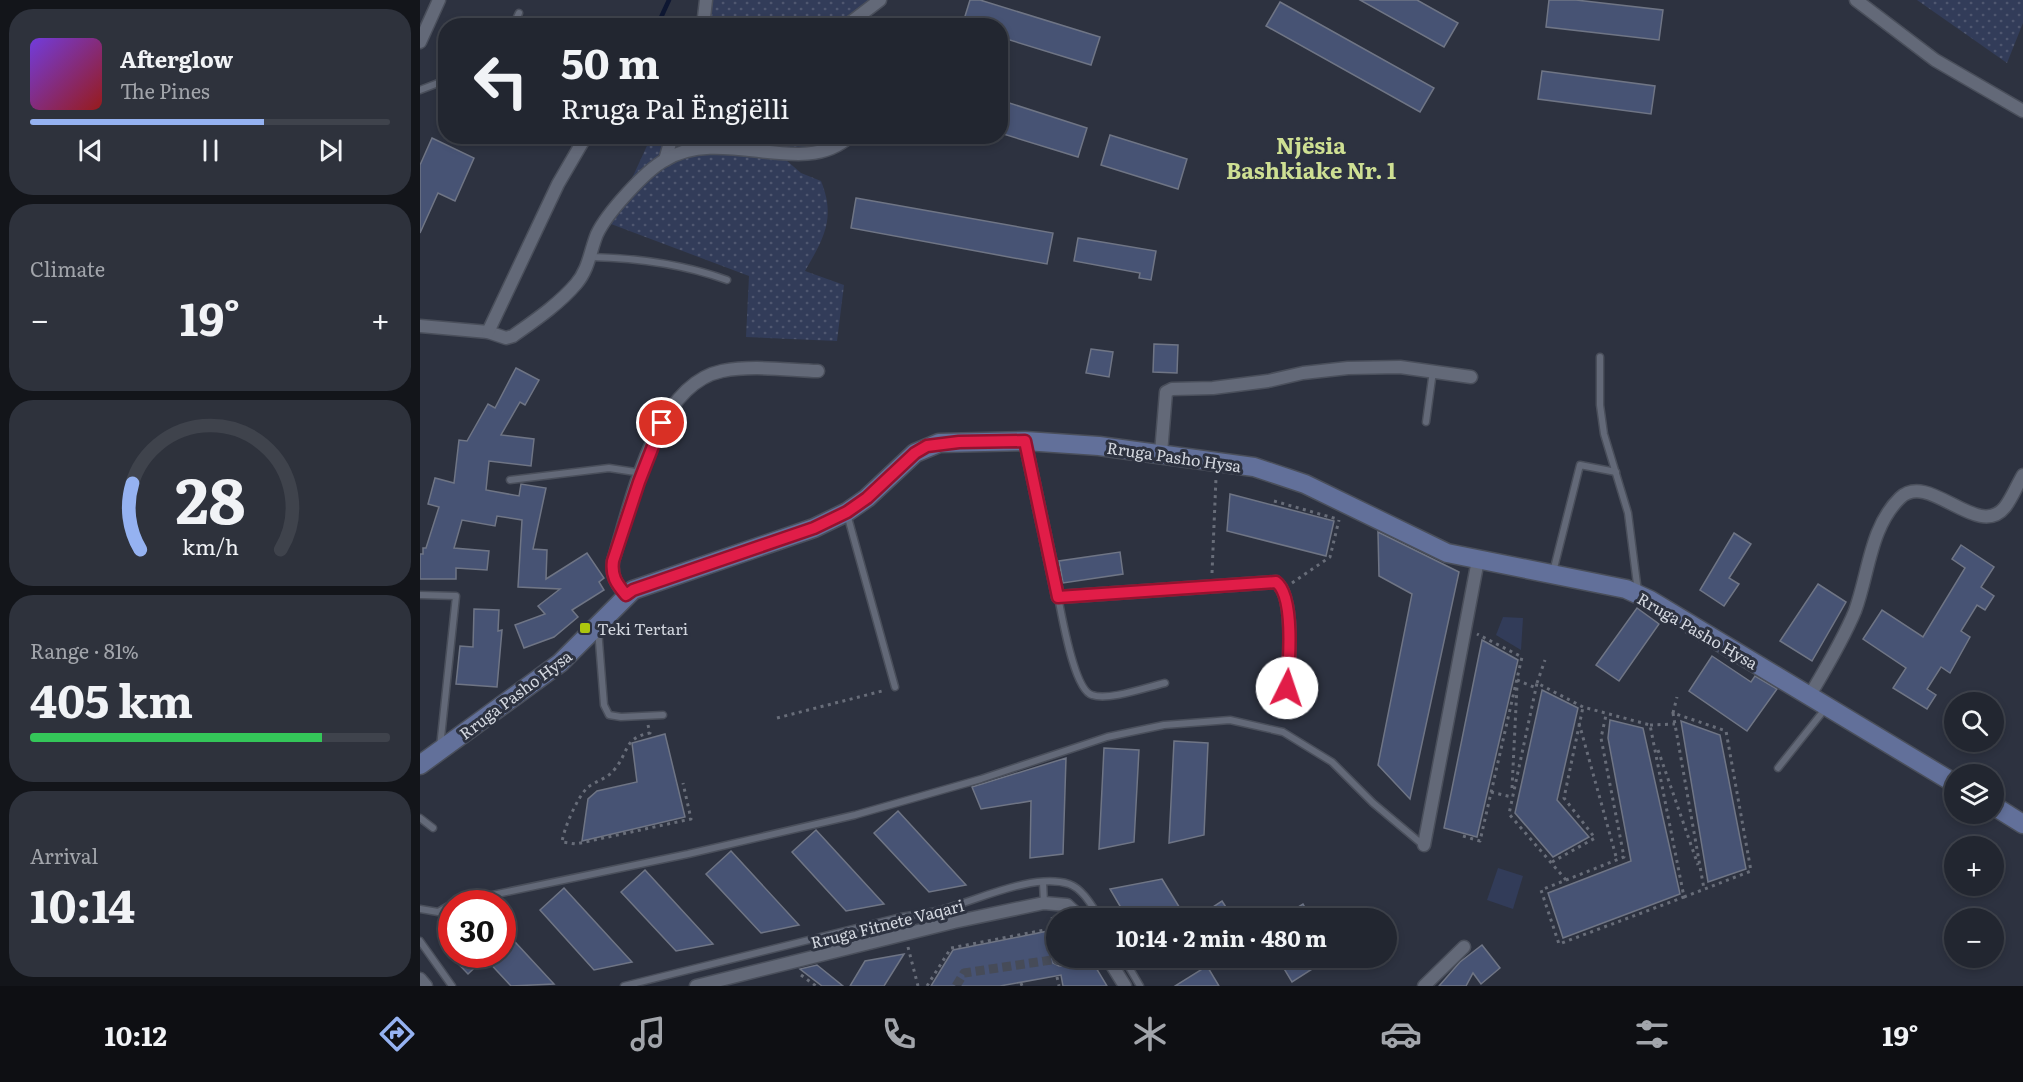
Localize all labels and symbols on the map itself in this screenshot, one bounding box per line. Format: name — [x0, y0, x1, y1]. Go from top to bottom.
district label: Njësia Bashkiake Nr. 1 — [1226, 128, 1396, 186]
pin — [636, 397, 687, 448]
street label: Rruga Pasho Hysa — [1105, 435, 1243, 477]
street label: Rruga Pasho Hysa — [1633, 586, 1763, 674]
place label: Teki Tertari — [597, 616, 688, 640]
marker: Teki Tertari — [578, 621, 592, 635]
street label: Rruga Pasho Hysa — [454, 643, 577, 744]
position arrow — [1255, 656, 1319, 720]
speed limit sign: 30 — [438, 890, 516, 968]
street label: Rruga Fitnete Vaqari — [808, 892, 966, 954]

